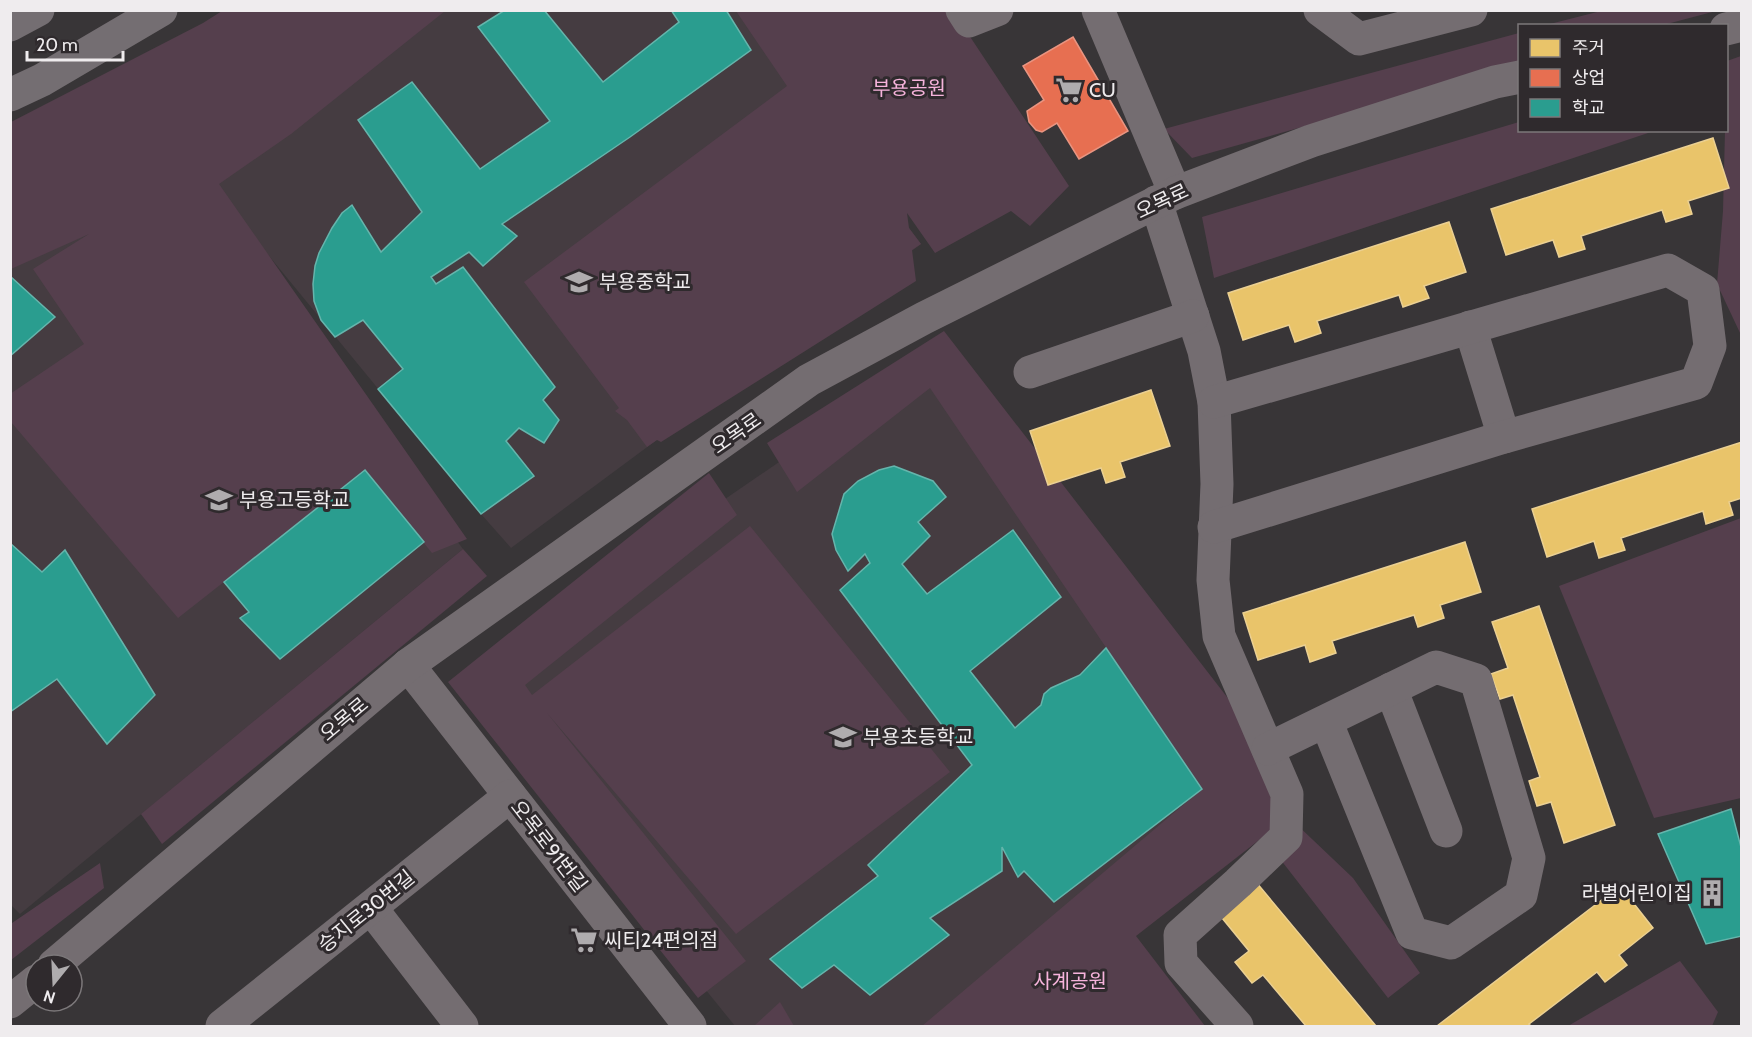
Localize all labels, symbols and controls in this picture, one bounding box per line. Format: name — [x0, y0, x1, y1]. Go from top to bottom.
scale bar — [27, 24, 123, 62]
legend — [1518, 24, 1728, 132]
text: 20 m — [36, 34, 78, 56]
text: 주거 — [1572, 37, 1605, 59]
text: 상업 — [1572, 67, 1605, 89]
supermarket icon: CU — [1054, 75, 1084, 105]
park label: 부용공원 — [872, 76, 946, 100]
place label: CU — [1089, 78, 1116, 102]
text: 학교 — [1572, 97, 1605, 119]
street label: 오목로 — [1132, 178, 1192, 224]
school or university icon: 부용중학교 — [564, 267, 594, 297]
place label: 부용중학교 — [599, 270, 691, 294]
street label: 오목로 — [707, 407, 765, 459]
school or university icon: 부용고등학교 — [204, 485, 234, 515]
place label: 부용고등학교 — [239, 488, 349, 512]
street label: 오목로 — [315, 692, 373, 746]
school or university icon: 부용초등학교 — [828, 722, 858, 752]
place label: 부용초등학교 — [863, 725, 973, 749]
street label: 오목로91번길 — [506, 795, 592, 897]
street label: 승지로30번길 — [313, 865, 419, 957]
building icon: 라별어린이집 — [1697, 878, 1727, 908]
place label: 라별어린이집 — [1582, 881, 1692, 905]
supermarket icon: 씨티24편의점 — [569, 925, 599, 955]
place label: 씨티24편의점 — [604, 928, 718, 952]
north arrow — [24, 953, 84, 1013]
park label: 사계공원 — [1033, 969, 1107, 993]
text: N — [41, 986, 58, 1008]

